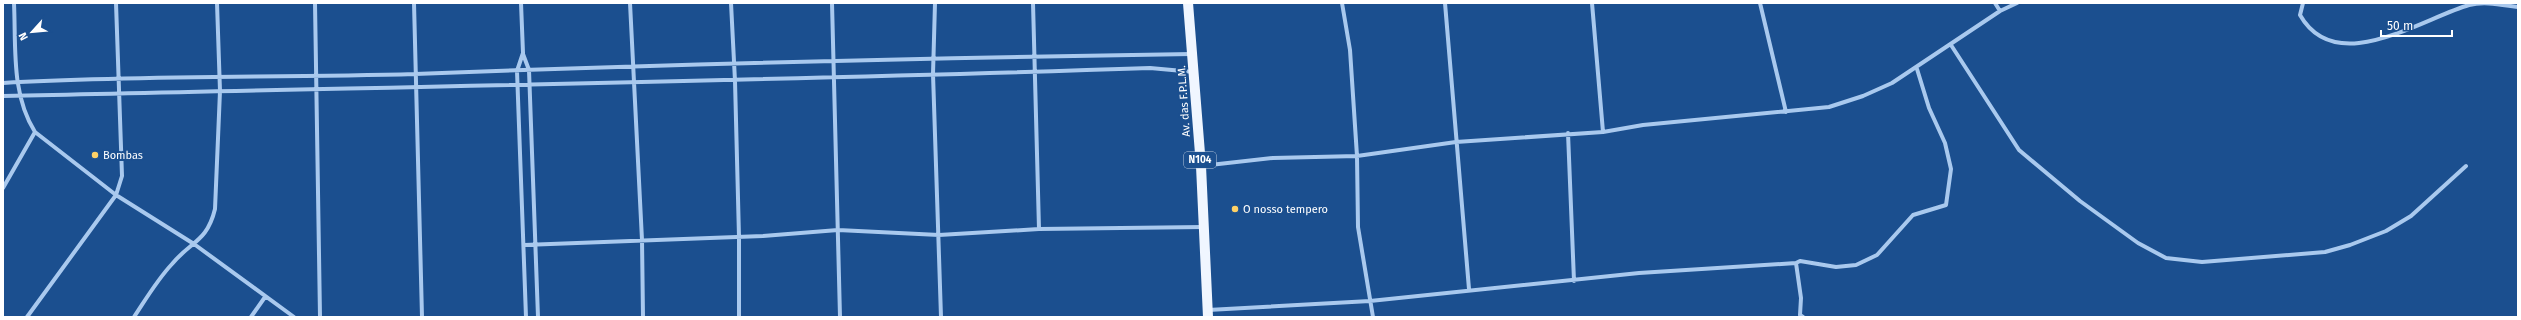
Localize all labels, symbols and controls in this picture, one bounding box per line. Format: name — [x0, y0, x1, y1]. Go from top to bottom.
north arrow — [12, 12, 52, 52]
scale bar — [2381, 12, 2452, 38]
text: 50 m — [2387, 19, 2413, 33]
text: N — [16, 30, 31, 43]
street label: Av. das F.P.L.M. — [1175, 65, 1193, 137]
place label: Bombas — [103, 149, 143, 162]
marker: Bombas — [90, 150, 100, 160]
road number: N104 — [1184, 152, 1216, 168]
place label: O nosso tempero — [1243, 203, 1328, 216]
marker: O nosso tempero — [1230, 204, 1240, 214]

